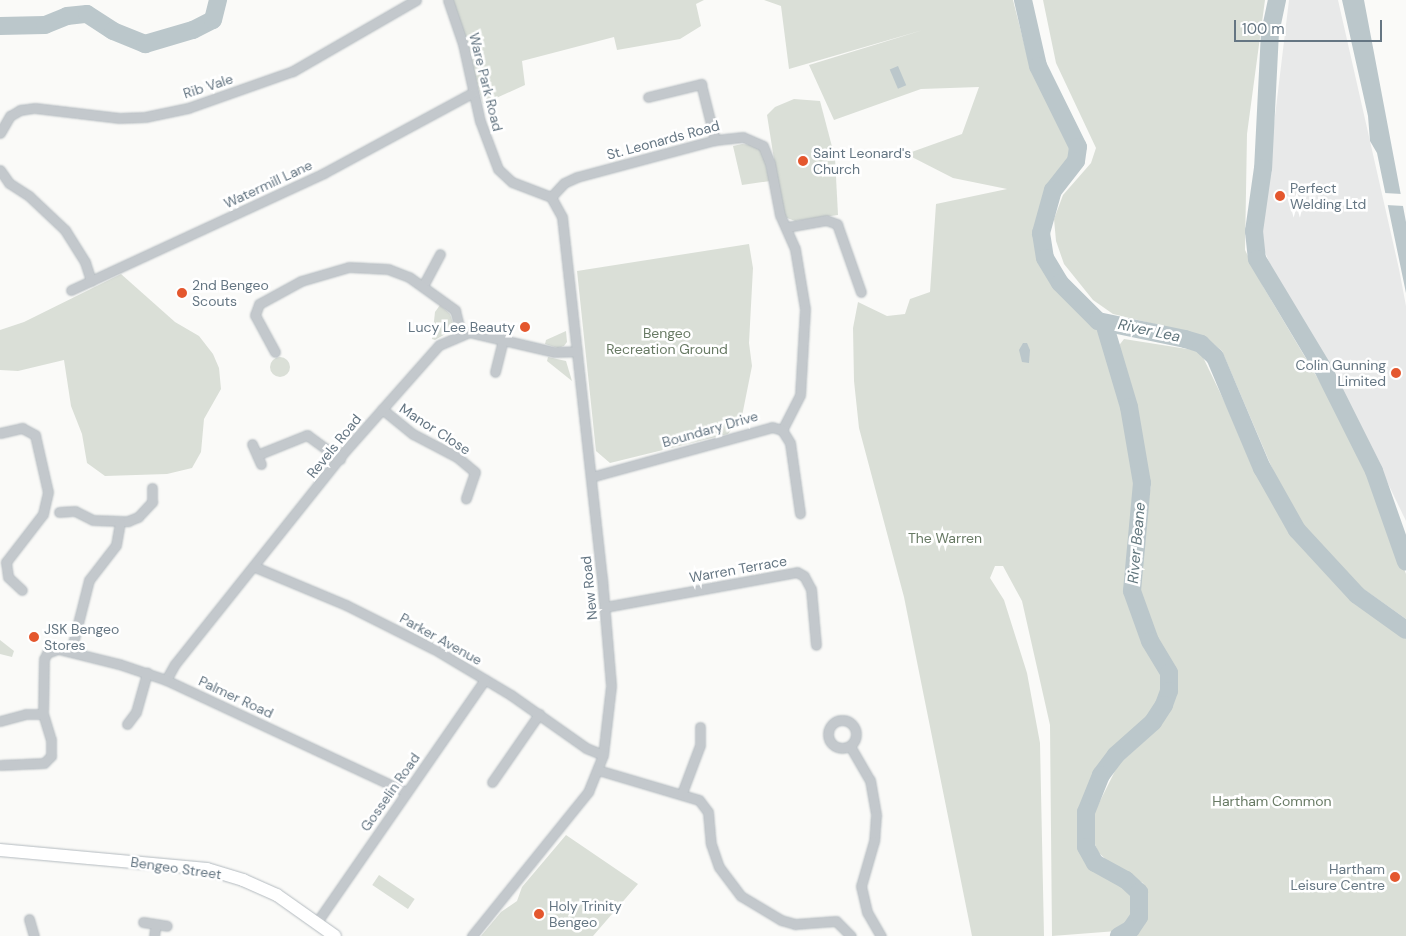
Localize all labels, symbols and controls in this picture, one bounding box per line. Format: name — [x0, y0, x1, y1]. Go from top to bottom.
scale bar — [1236, 10, 1384, 42]
text: 100 m — [1242, 19, 1285, 39]
street label: Ware Park Road — [466, 31, 506, 133]
street label: Rib Vale — [181, 70, 235, 102]
street label: St. Leonards Road — [605, 117, 721, 163]
place label: Saint Leonard's Church — [813, 145, 911, 178]
marker: Saint Leonard's Church — [797, 155, 809, 167]
street label: Watermill Lane — [221, 156, 315, 212]
place label: Perfect Welding Ltd — [1290, 180, 1366, 212]
marker: Perfect Welding Ltd — [1274, 190, 1286, 202]
place label: 2nd Bengeo Scouts — [192, 277, 269, 310]
marker: 2nd Bengeo Scouts — [176, 287, 188, 299]
water label: River Lea — [1116, 316, 1182, 346]
place label: Lucy Lee Beauty — [408, 319, 515, 335]
marker: Lucy Lee Beauty — [519, 321, 531, 333]
park label: Bengeo Recreation Ground — [606, 325, 728, 358]
place label: Colin Gunning Limited — [1296, 357, 1386, 390]
marker: Colin Gunning Limited — [1390, 367, 1402, 379]
street label: Manor Close — [396, 400, 474, 458]
street label: Boundary Drive — [660, 407, 760, 451]
street label: Revels Road — [303, 411, 365, 481]
water label: River Beane — [1124, 501, 1150, 585]
park label: The Warren — [908, 530, 982, 546]
street label: Warren Terrace — [688, 552, 788, 586]
street label: New Road — [577, 555, 601, 621]
street label: Parker Avenue — [397, 609, 485, 669]
place label: JSK Bengeo Stores — [44, 621, 119, 654]
marker: JSK Bengeo Stores — [28, 631, 40, 643]
street label: Palmer Road — [196, 672, 276, 722]
street label: Gosselin Road — [357, 750, 423, 834]
park label: Hartham Common — [1212, 793, 1332, 809]
street label: Bengeo Street — [129, 853, 223, 883]
place label: Hartham Leisure Centre — [1291, 861, 1385, 894]
marker: Hartham Leisure Centre — [1389, 871, 1401, 883]
place label: Holy Trinity Bengeo — [549, 898, 622, 930]
marker: Holy Trinity Bengeo — [533, 908, 545, 920]

